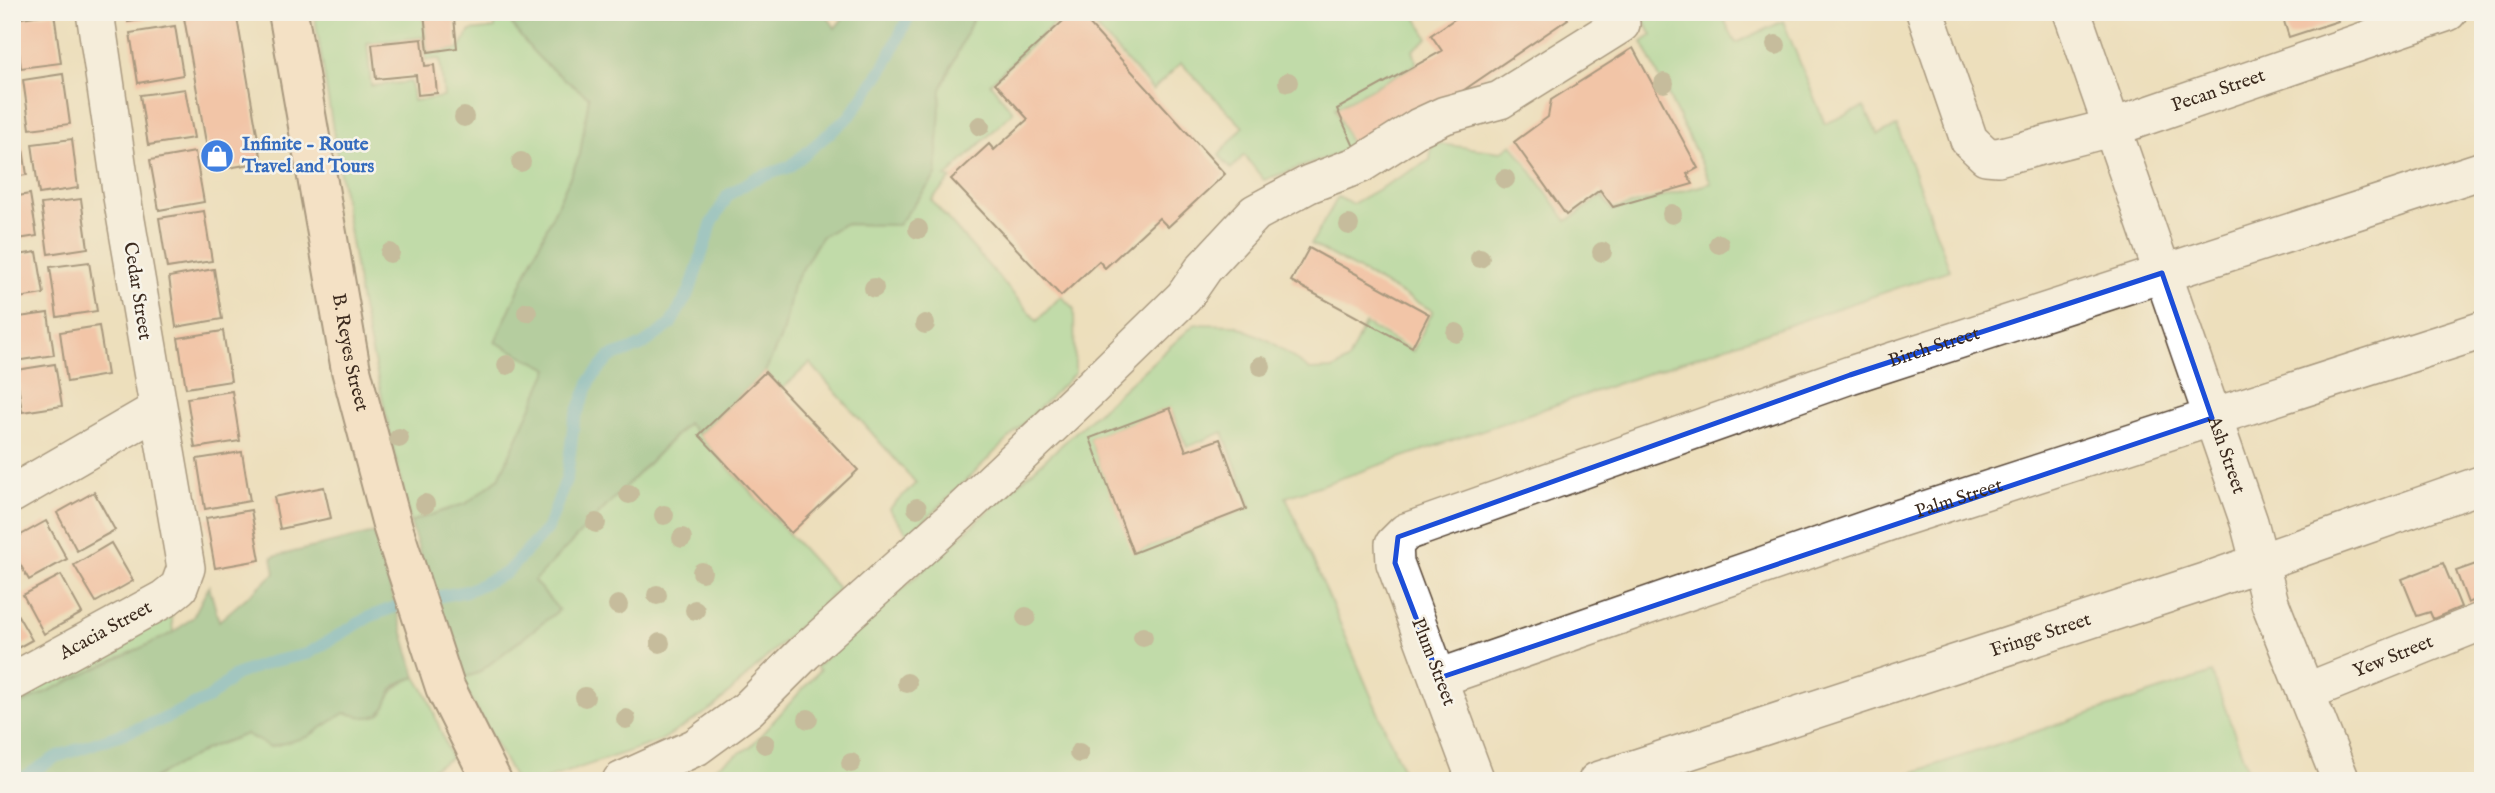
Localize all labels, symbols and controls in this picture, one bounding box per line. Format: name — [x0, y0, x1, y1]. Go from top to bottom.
street label: Pecan Street — [2168, 64, 2269, 118]
place label: Infinite - Route Travel and Tours — [241, 133, 375, 179]
shop icon: Infinite - Route Travel and Tours — [198, 137, 236, 175]
street label: Cedar Street — [117, 240, 157, 342]
street label: B. Reyes Street — [326, 292, 374, 415]
street label: Birch Street — [1886, 322, 1983, 374]
street label: Ash Street — [2201, 412, 2251, 498]
street label: Palm Street — [1912, 474, 2006, 524]
street label: Acacia Street — [54, 595, 157, 666]
street label: Fringe Street — [1987, 608, 2095, 663]
street label: Plum Street — [1405, 615, 1461, 710]
street label: Yew Street — [2350, 630, 2437, 684]

